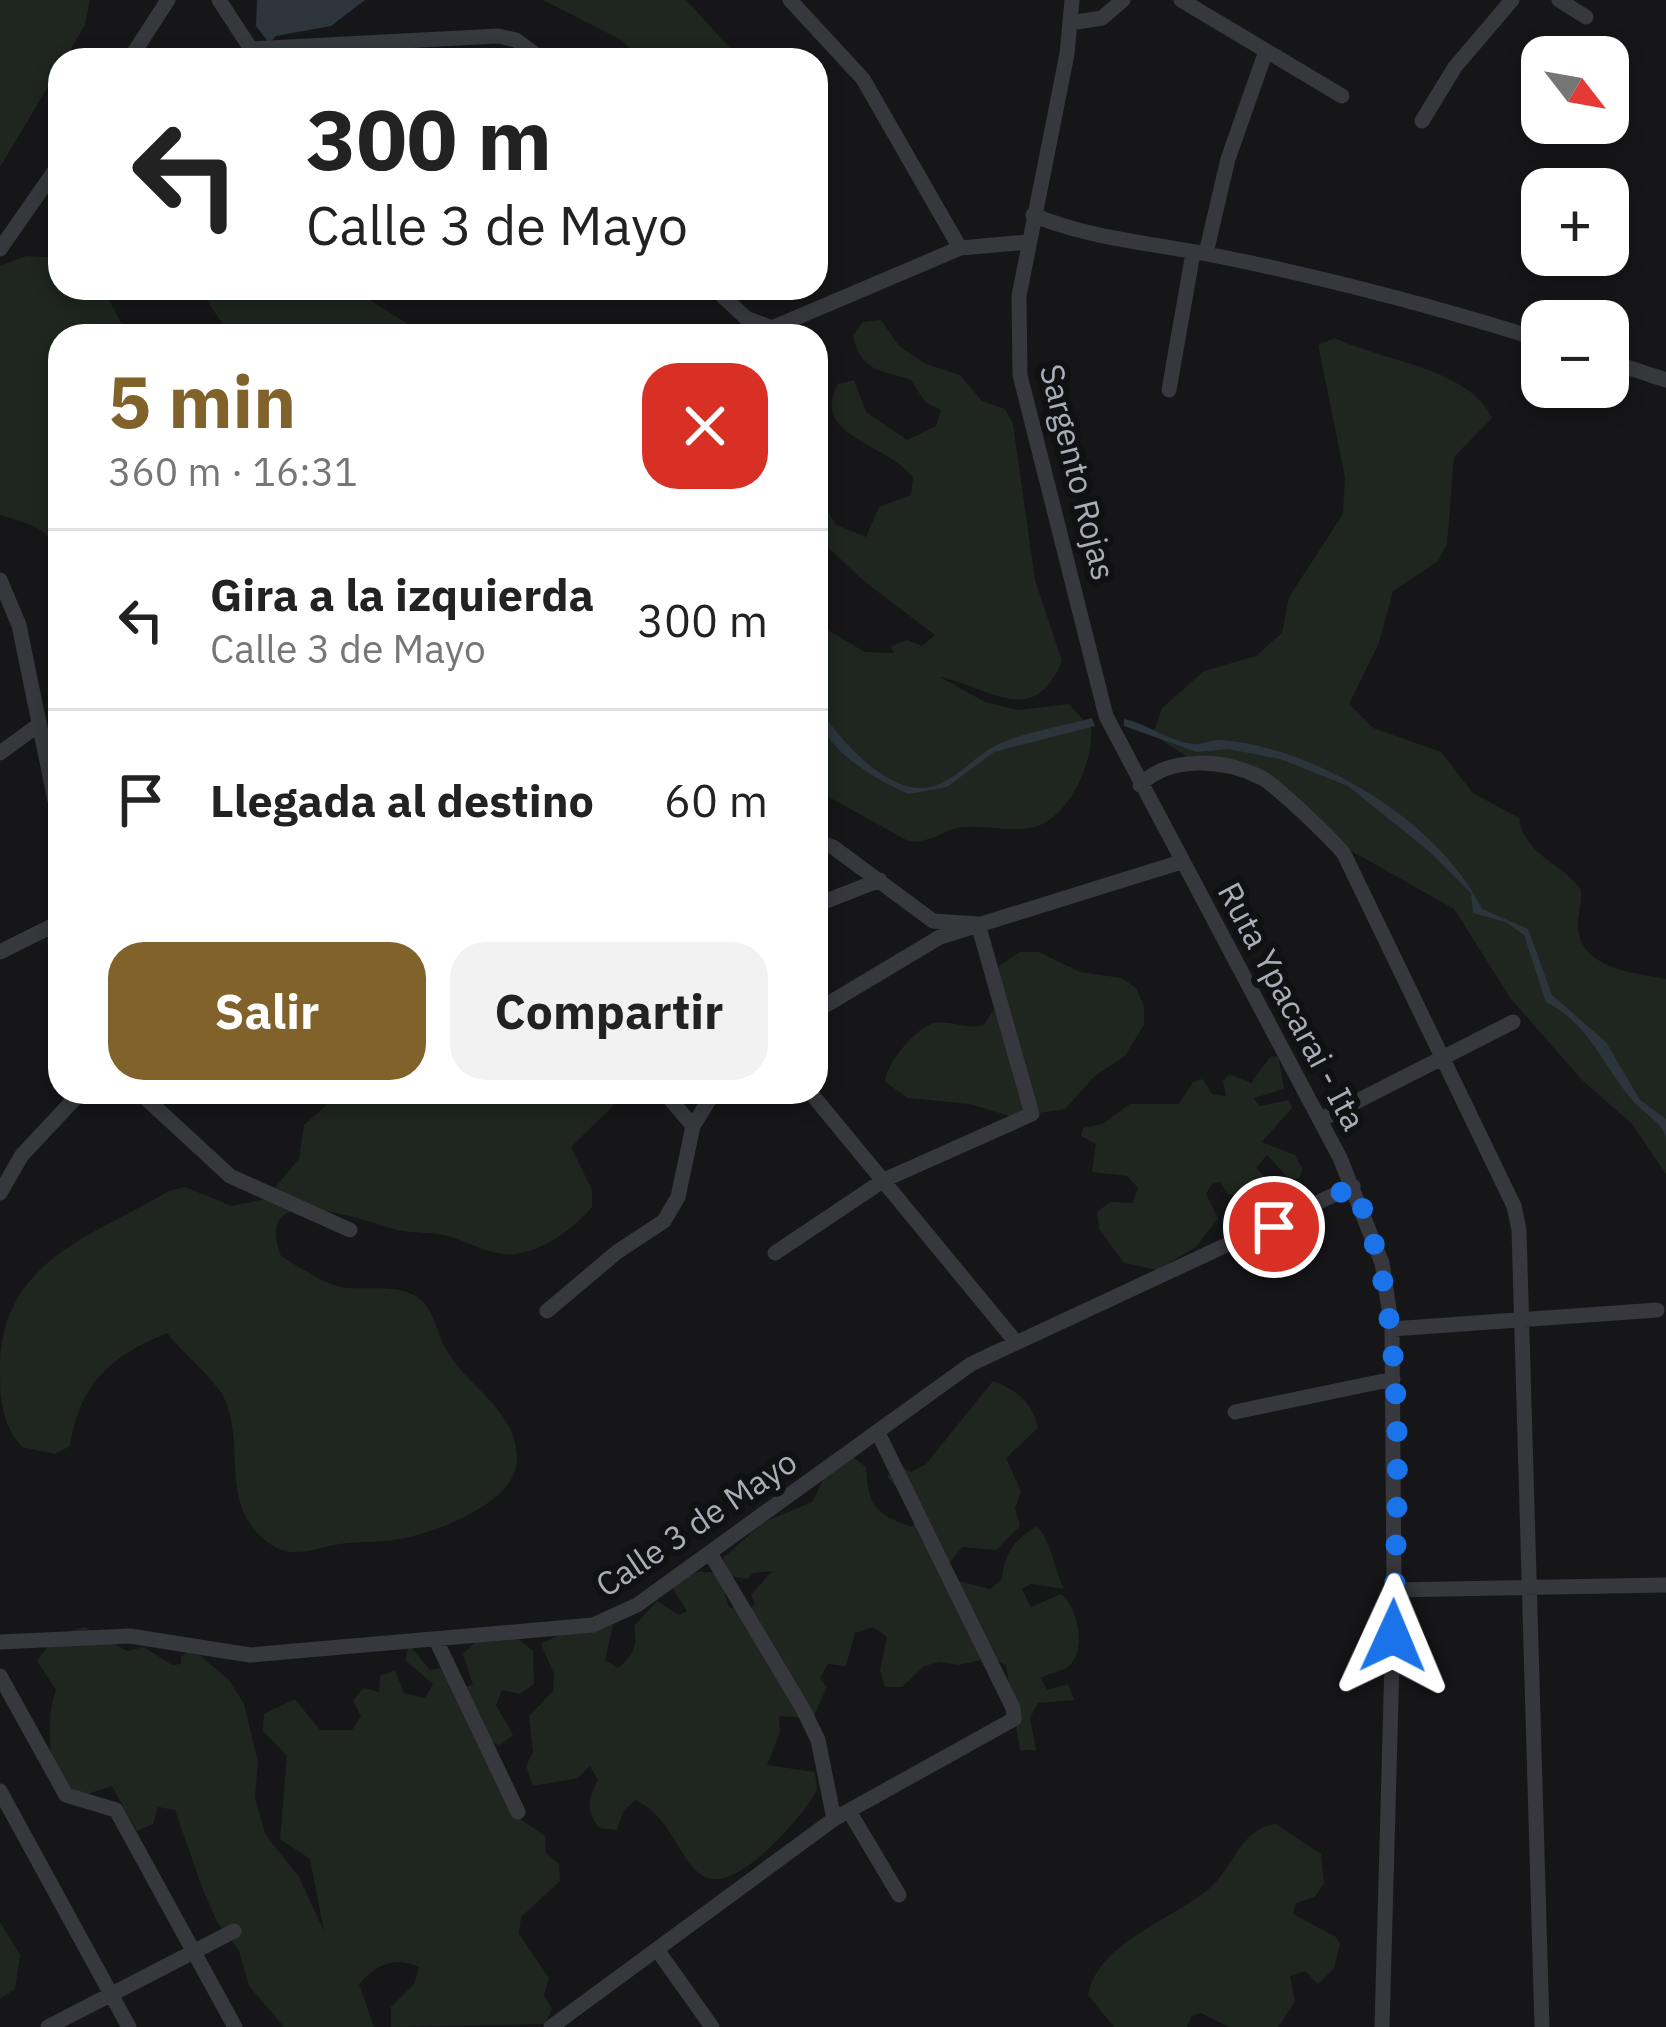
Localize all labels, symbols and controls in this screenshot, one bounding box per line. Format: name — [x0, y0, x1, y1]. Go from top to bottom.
north arrow — [1521, 36, 1629, 144]
map controls — [1521, 36, 1629, 408]
text: 300 m — [306, 84, 552, 193]
icon: left — [108, 96, 264, 252]
button: + — [1521, 168, 1629, 276]
text: Calle 3 de Mayo — [306, 190, 688, 260]
button: − — [1521, 300, 1629, 408]
text: 5 min — [108, 354, 296, 448]
street label: Sargento Rojas — [1031, 359, 1126, 584]
button: close — [642, 363, 768, 489]
text: 360 m · 16:31 — [108, 446, 358, 497]
text: Gira a la izquierda — [210, 565, 594, 623]
icon: left — [108, 587, 174, 653]
text: 300 m — [637, 591, 768, 649]
text: Calle 3 de Mayo — [210, 623, 486, 674]
icon: arrive — [108, 767, 174, 833]
text: Llegada al destino — [210, 771, 594, 829]
text: 60 m — [664, 771, 768, 829]
street label: Ruta Ypacarai - Ita — [1209, 874, 1376, 1137]
button: Salir — [108, 942, 426, 1080]
button: Compartir — [450, 942, 768, 1080]
pin — [1223, 1176, 1325, 1278]
icon: arrive — [1241, 1194, 1307, 1260]
street label: Calle 3 de Mayo — [587, 1439, 805, 1606]
position arrow — [1330, 1573, 1456, 1699]

